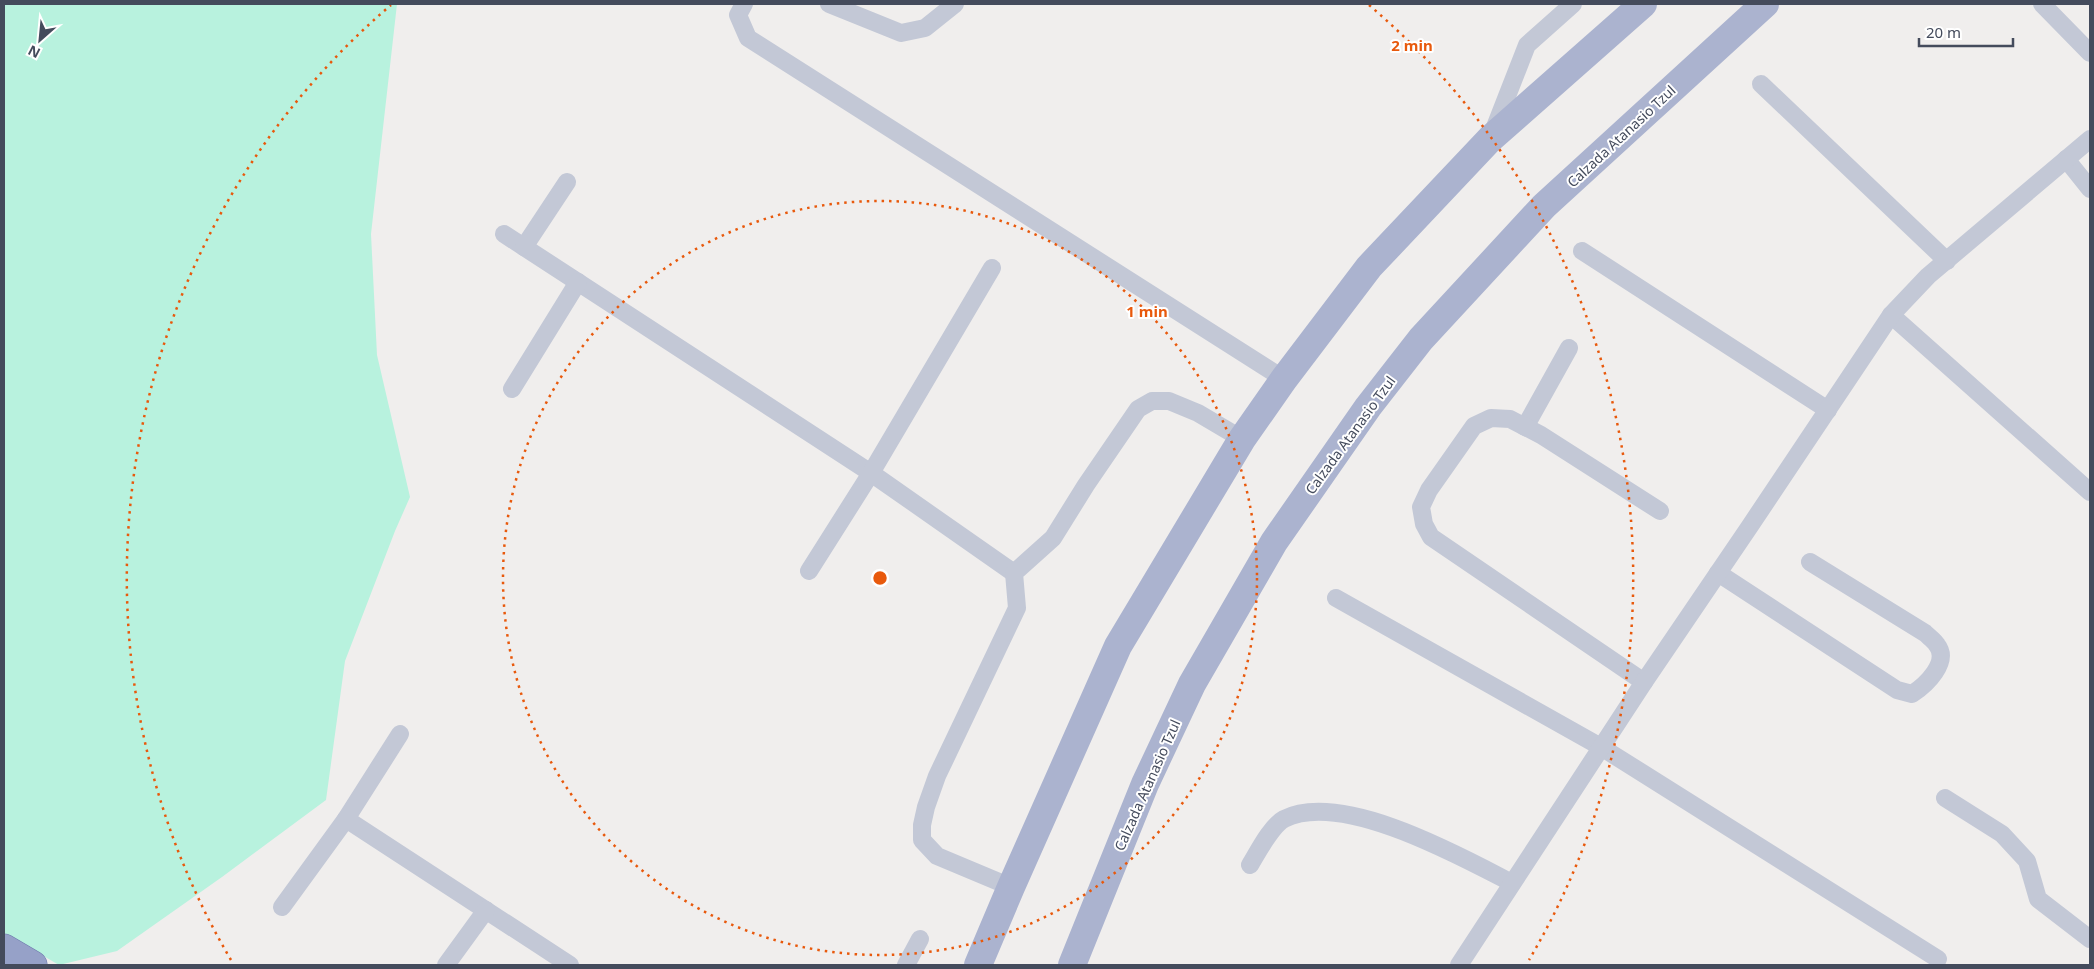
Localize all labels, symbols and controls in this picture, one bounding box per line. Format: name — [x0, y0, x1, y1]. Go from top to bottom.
north arrow — [15, 15, 65, 65]
scale bar — [1919, 15, 2013, 47]
text: 20 m — [1926, 22, 1961, 42]
text: 2 min — [1391, 35, 1433, 55]
text: N — [24, 41, 43, 63]
street label: Calzada Atanasio Tzul — [1563, 81, 1679, 191]
text: 1 min — [1126, 301, 1168, 321]
street label: Calzada Atanasio Tzul — [1301, 372, 1399, 498]
centre of rings — [871, 569, 889, 587]
street label: Calzada Atanasio Tzul — [1110, 716, 1184, 854]

